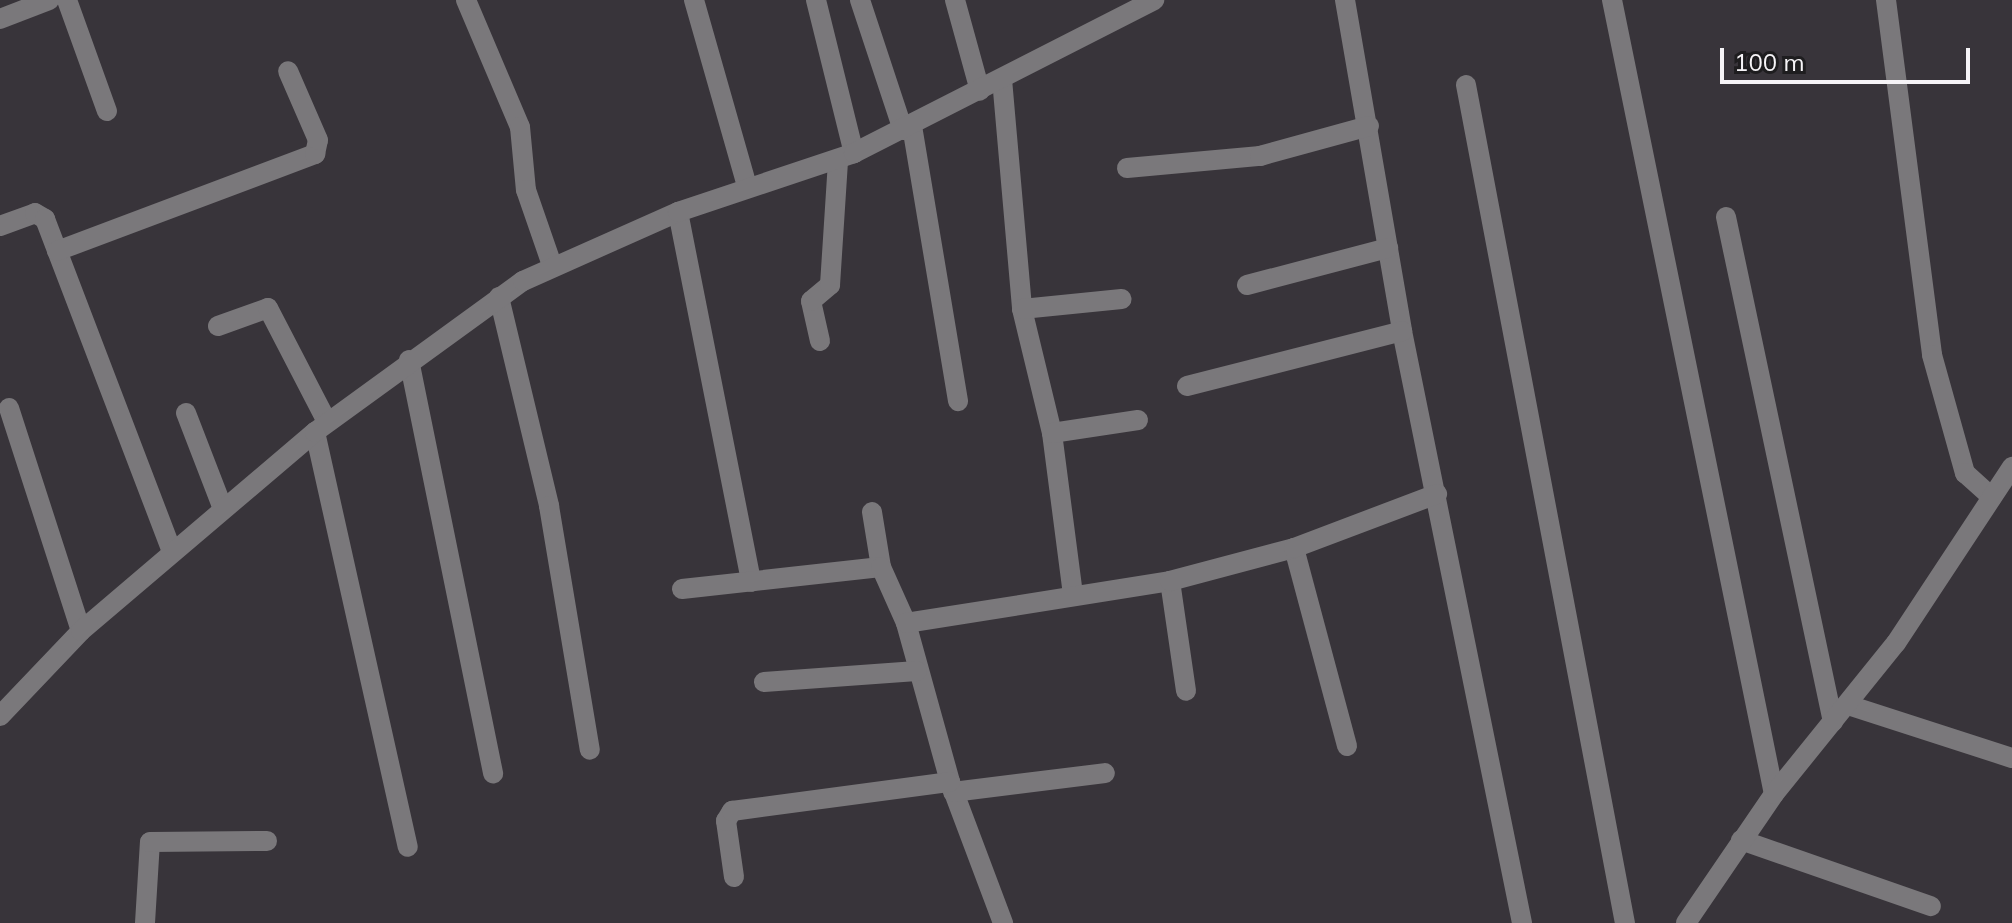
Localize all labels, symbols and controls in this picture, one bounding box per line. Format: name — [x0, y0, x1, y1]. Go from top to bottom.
scale bar — [1724, 32, 1974, 82]
text: 100 m — [1734, 47, 1805, 77]

